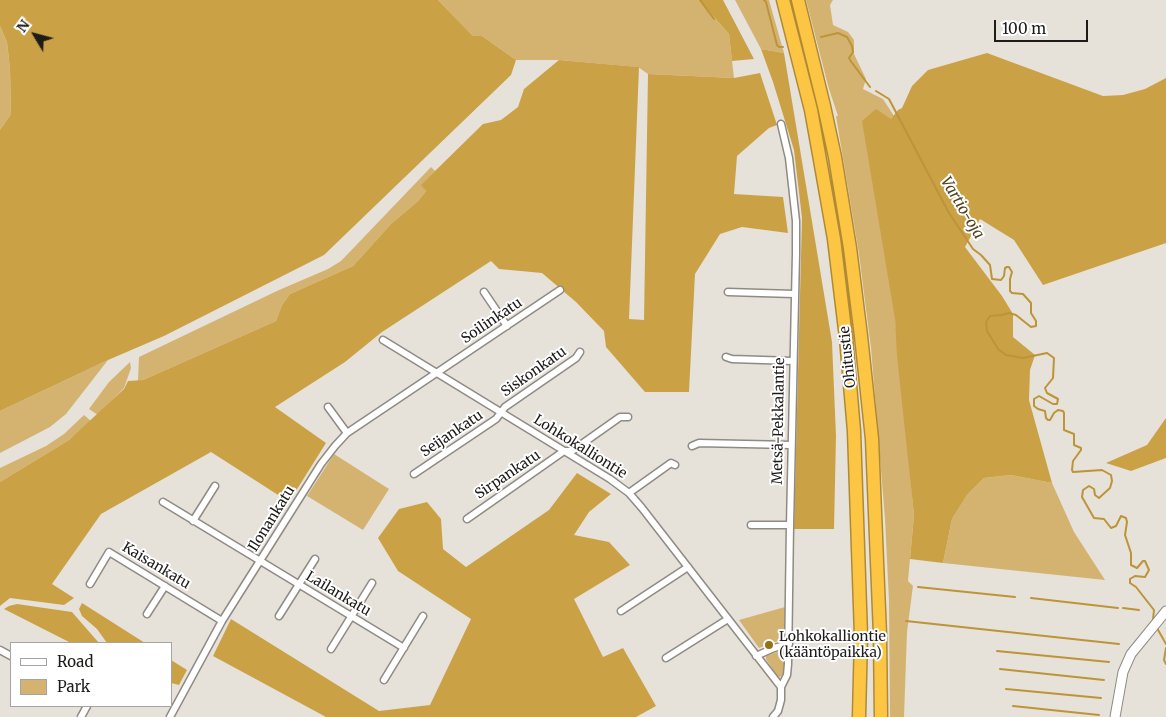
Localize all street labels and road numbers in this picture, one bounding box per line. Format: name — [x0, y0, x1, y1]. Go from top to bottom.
street label: Soilinkatu — [458, 295, 526, 347]
street label: Ohitustie — [836, 325, 860, 389]
street label: Siskonkatu — [498, 343, 570, 401]
street label: Metsä-Pekkalantie — [769, 357, 789, 485]
street label: Seijankatu — [418, 407, 486, 461]
street label: Lohkokalliontie — [530, 412, 630, 482]
street label: Sirpankatu — [472, 447, 544, 503]
street label: Ilonankatu — [245, 483, 299, 555]
street label: Kaisankatu — [119, 539, 193, 593]
street label: Lailankatu — [302, 568, 374, 620]

